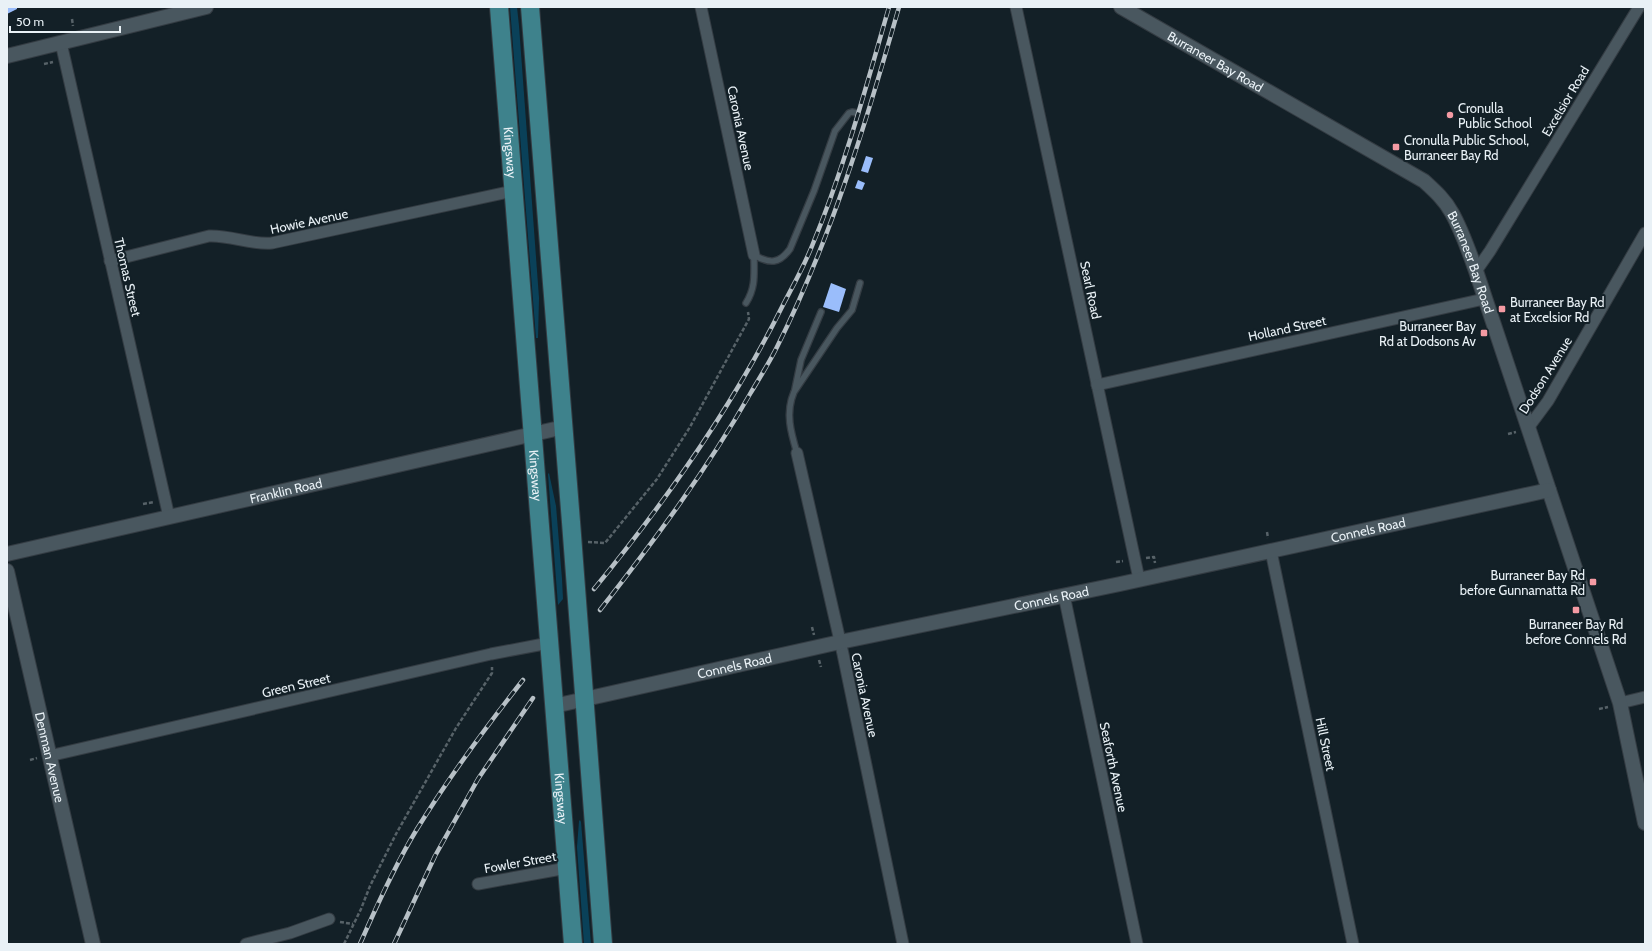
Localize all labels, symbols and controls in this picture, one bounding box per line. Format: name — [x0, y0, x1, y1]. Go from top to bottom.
scale bar — [10, 8, 120, 34]
text: 50 m — [16, 14, 44, 29]
street label: Burraneer Bay Road — [1165, 27, 1266, 95]
street label: Excelsior Road — [1538, 63, 1592, 139]
street label: Caronia Avenue — [724, 84, 758, 172]
place label: Cronulla Public School — [1458, 100, 1532, 131]
marker: Cronulla Public School — [1445, 110, 1455, 120]
street label: Kingsway — [500, 126, 521, 179]
place label: Cronulla Public School, Burraneer Bay Rd — [1404, 132, 1529, 163]
marker: Cronulla Public School, Burraneer Bay Rd — [1391, 142, 1401, 152]
street label: Howie Avenue — [269, 205, 350, 237]
street label: Burraneer Bay Road — [1444, 208, 1498, 315]
street label: Thomas Street — [111, 236, 145, 319]
street label: Searl Road — [1077, 260, 1105, 320]
place label: Burraneer Bay Rd at Excelsior Rd — [1510, 294, 1605, 325]
marker: Burraneer Bay Rd at Excelsior Rd — [1497, 304, 1507, 314]
street label: Holland Street — [1247, 312, 1328, 344]
place label: Burraneer Bay Rd at Dodsons Av — [1379, 318, 1477, 349]
marker: Burraneer Bay Rd at Dodsons Av — [1479, 328, 1489, 338]
street label: Dodson Avenue — [1515, 333, 1575, 416]
street label: Kingsway — [526, 449, 546, 502]
street label: Franklin Road — [248, 474, 324, 506]
street label: Connels Road — [1329, 514, 1407, 546]
place label: Burraneer Bay Rd before Gunnamatta Rd — [1460, 567, 1585, 598]
marker: Burraneer Bay Rd before Gunnamatta Rd — [1588, 577, 1598, 587]
street label: Connels Road — [1013, 583, 1090, 614]
marker: Burraneer Bay Rd before Connels Rd — [1571, 605, 1581, 615]
place label: Burraneer Bay Rd before Connels Rd — [1525, 616, 1627, 647]
street label: Connels Road — [696, 650, 773, 682]
street label: Caronia Avenue — [848, 651, 882, 739]
street label: Green Street — [260, 669, 332, 701]
street label: Denman Avenue — [32, 710, 68, 804]
street label: Hill Street — [1313, 716, 1340, 773]
street label: Seaforth Avenue — [1097, 721, 1131, 814]
street label: Kingsway — [552, 772, 572, 825]
street label: Fowler Street — [483, 848, 558, 876]

